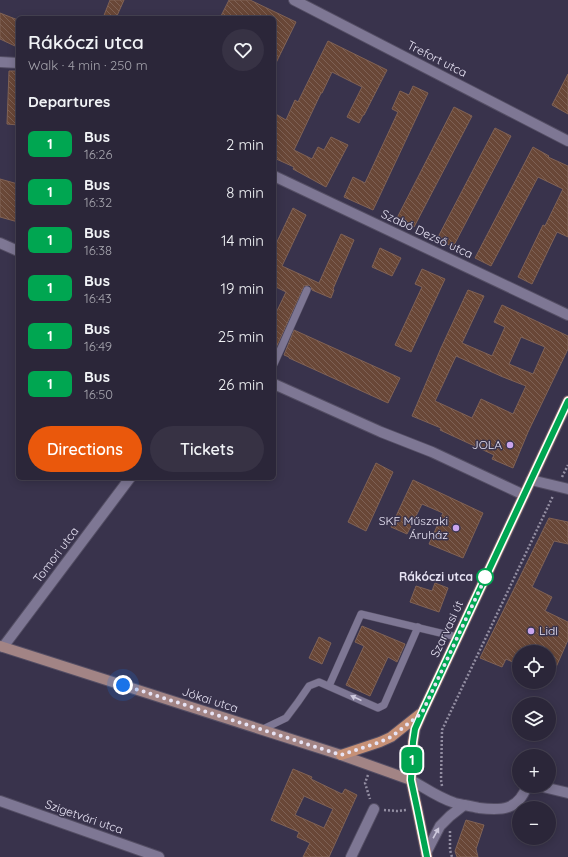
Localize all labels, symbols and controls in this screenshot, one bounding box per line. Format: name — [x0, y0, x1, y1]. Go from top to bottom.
button: heart — [222, 29, 264, 71]
text: Rákóczi utca — [28, 30, 144, 54]
street label: Trefort utca — [405, 37, 470, 80]
text: Walk · 4 min · 250 m — [28, 57, 148, 73]
text: Departures — [28, 92, 110, 111]
text: Bus — [84, 127, 110, 146]
text: 1 — [47, 135, 53, 153]
text: 2 min — [226, 135, 264, 154]
text: 16:26 — [84, 146, 112, 162]
text: Bus — [84, 175, 110, 194]
text: 1 — [47, 183, 53, 201]
text: 8 min — [226, 183, 264, 202]
text: 16:32 — [84, 194, 112, 210]
street label: Szabó Dezső utca — [379, 206, 475, 261]
text: Bus — [84, 223, 110, 242]
text: 1 — [47, 231, 53, 249]
text: 14 min — [221, 231, 264, 250]
text: 16:38 — [84, 242, 112, 258]
text: Bus — [84, 271, 110, 290]
text: 1 — [47, 279, 53, 297]
text: 19 min — [220, 279, 264, 298]
text: 16:43 — [84, 290, 112, 306]
text: Bus — [84, 319, 110, 338]
text: 1 — [47, 327, 53, 345]
text: 25 min — [218, 327, 264, 346]
text: 16:49 — [84, 338, 112, 354]
text: Bus — [84, 367, 110, 386]
text: 1 — [47, 375, 53, 393]
text: 26 min — [218, 375, 264, 394]
text: 16:50 — [84, 386, 113, 402]
button: Directions — [28, 426, 142, 472]
button: Tickets — [150, 426, 264, 472]
place label: JOLA — [472, 437, 502, 452]
marker: JOLA — [505, 440, 515, 450]
place label: SKF Műszaki Áruház — [379, 513, 448, 542]
marker: SKF Műszaki Áruház — [451, 523, 461, 533]
street label: Tomori utca — [30, 524, 81, 586]
marker: Rákóczi utca — [476, 568, 494, 586]
place label: Rákóczi utca — [399, 569, 473, 584]
street label: Szarvasi út — [427, 598, 466, 660]
place label: Lidl — [539, 623, 558, 638]
marker: Lidl — [526, 626, 536, 636]
map controls — [512, 645, 556, 845]
button: locate — [512, 645, 556, 689]
your location — [113, 675, 133, 695]
street label: Jókai utca — [180, 683, 240, 716]
one-way arrow — [351, 695, 362, 701]
button: layers — [512, 697, 556, 741]
line badge: 1 — [399, 747, 425, 773]
button: + — [512, 749, 556, 793]
text: 1 — [409, 751, 415, 769]
street label: Szigetvári utca — [43, 796, 125, 837]
button: − — [512, 801, 556, 845]
one-way arrow — [433, 827, 440, 839]

